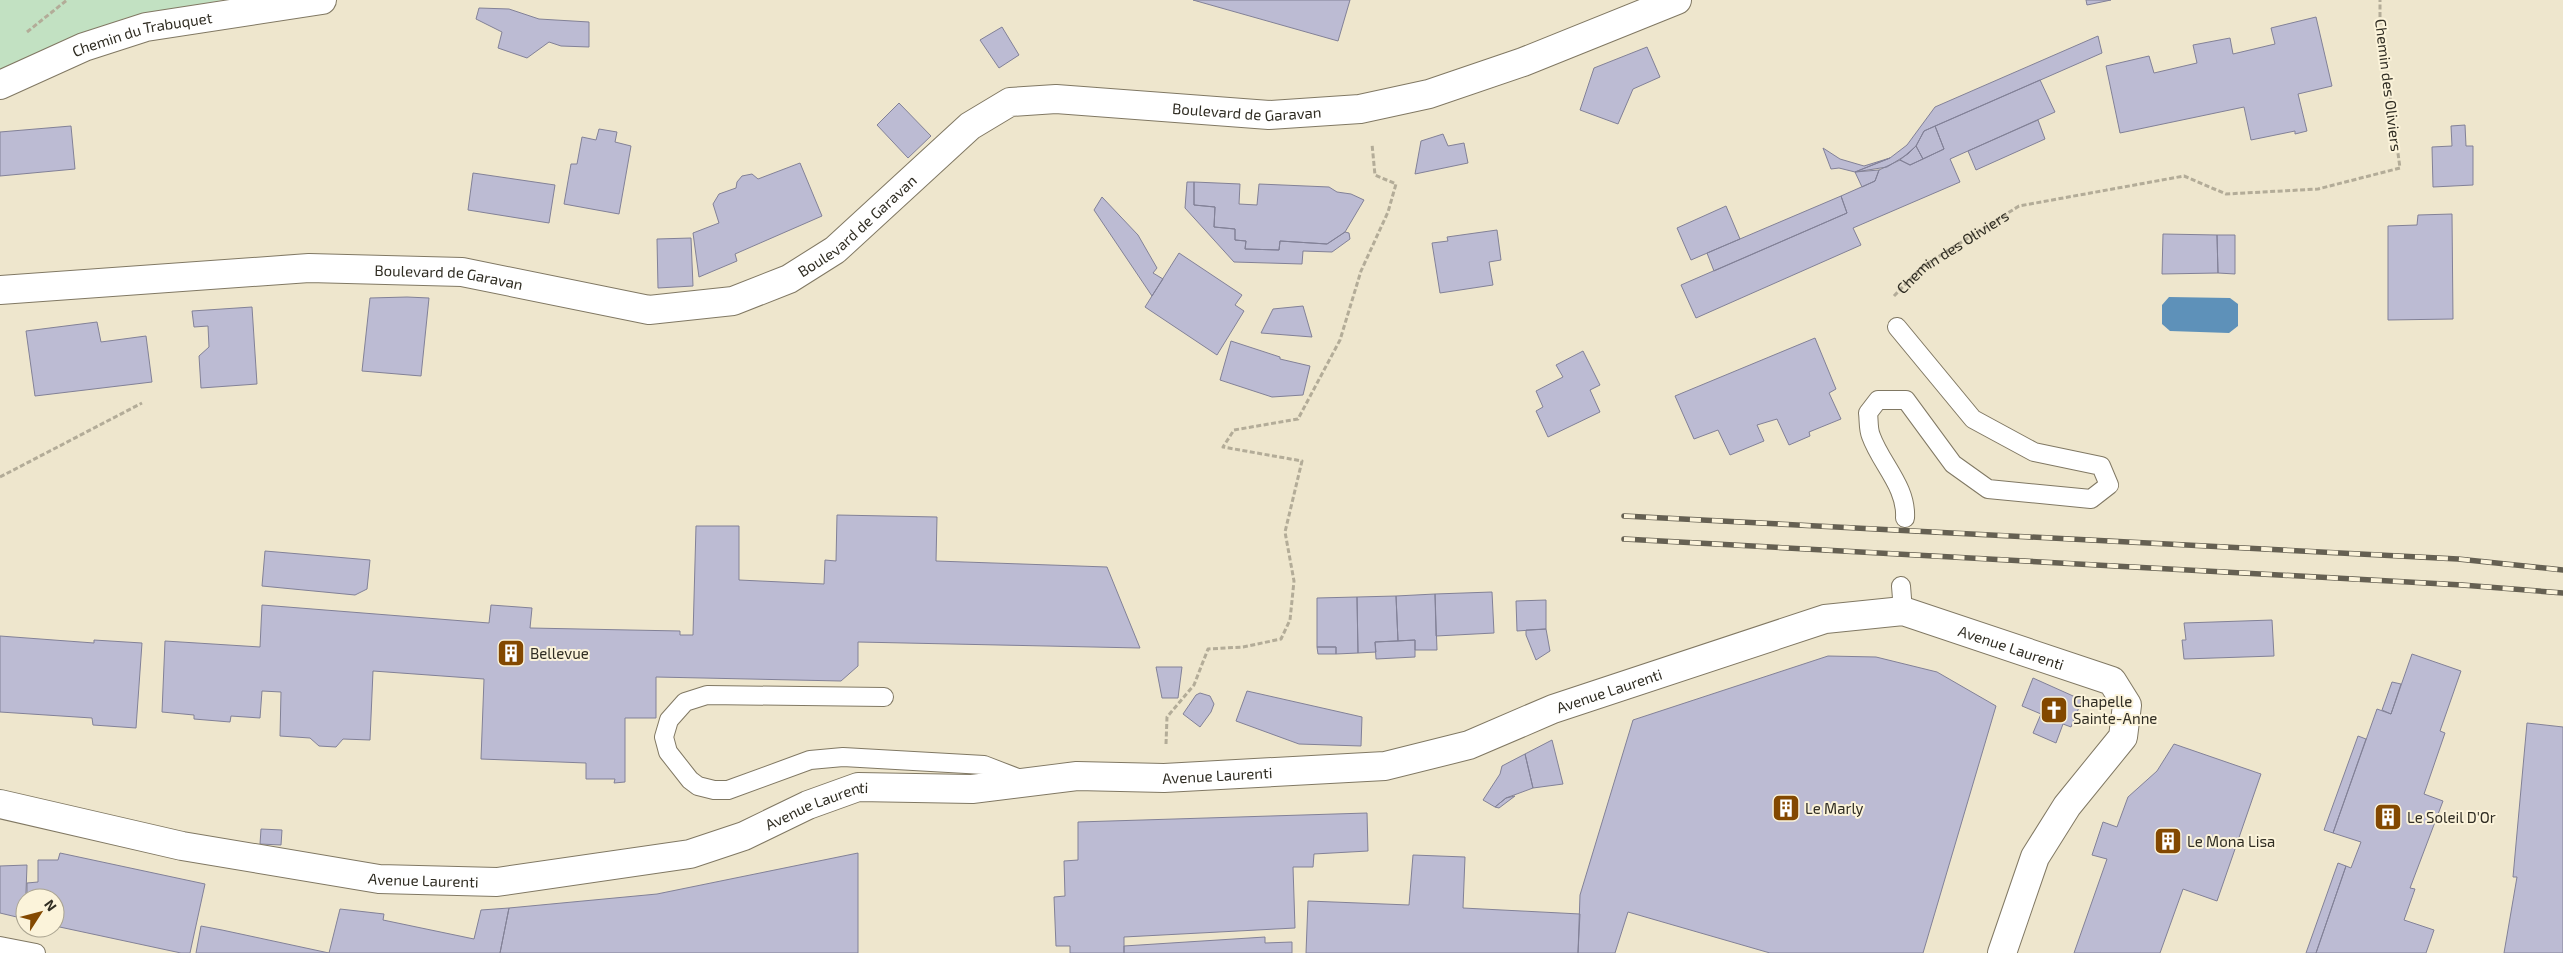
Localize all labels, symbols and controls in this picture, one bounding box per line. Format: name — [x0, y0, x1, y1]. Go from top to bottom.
street label: Chemin du Trabuquet — [69, 8, 214, 60]
street label: Chemin des Oliviers — [2372, 18, 2406, 152]
street label: Boulevard de Garavan — [1171, 99, 1322, 124]
street label: Boulevard de Garavan — [794, 171, 920, 280]
street label: Chemin des Oliviers — [1893, 206, 2012, 297]
street label: Boulevard de Garavan — [374, 261, 525, 293]
street label: Avenue Laurenti — [1956, 621, 2066, 673]
building icon: Bellevue — [496, 638, 526, 668]
place label: Bellevue — [530, 644, 589, 662]
street label: Avenue Laurenti — [1554, 665, 1664, 716]
place label: Chapelle Sainte-Anne — [2073, 692, 2157, 727]
church icon: Chapelle Sainte-Anne — [2039, 695, 2069, 725]
street label: Avenue Laurenti — [1162, 763, 1273, 787]
street label: Avenue Laurenti — [762, 778, 869, 833]
building icon: Le Marly — [1771, 793, 1801, 823]
place label: Le Marly — [1805, 799, 1864, 817]
building icon: Le Soleil D'Or — [2373, 802, 2403, 832]
place label: Le Soleil D'Or — [2407, 808, 2496, 826]
building icon: Le Mona Lisa — [2153, 826, 2183, 856]
place label: Le Mona Lisa — [2187, 832, 2275, 850]
street label: Avenue Laurenti — [367, 868, 479, 891]
north arrow — [15, 888, 65, 938]
text: N — [41, 896, 61, 914]

